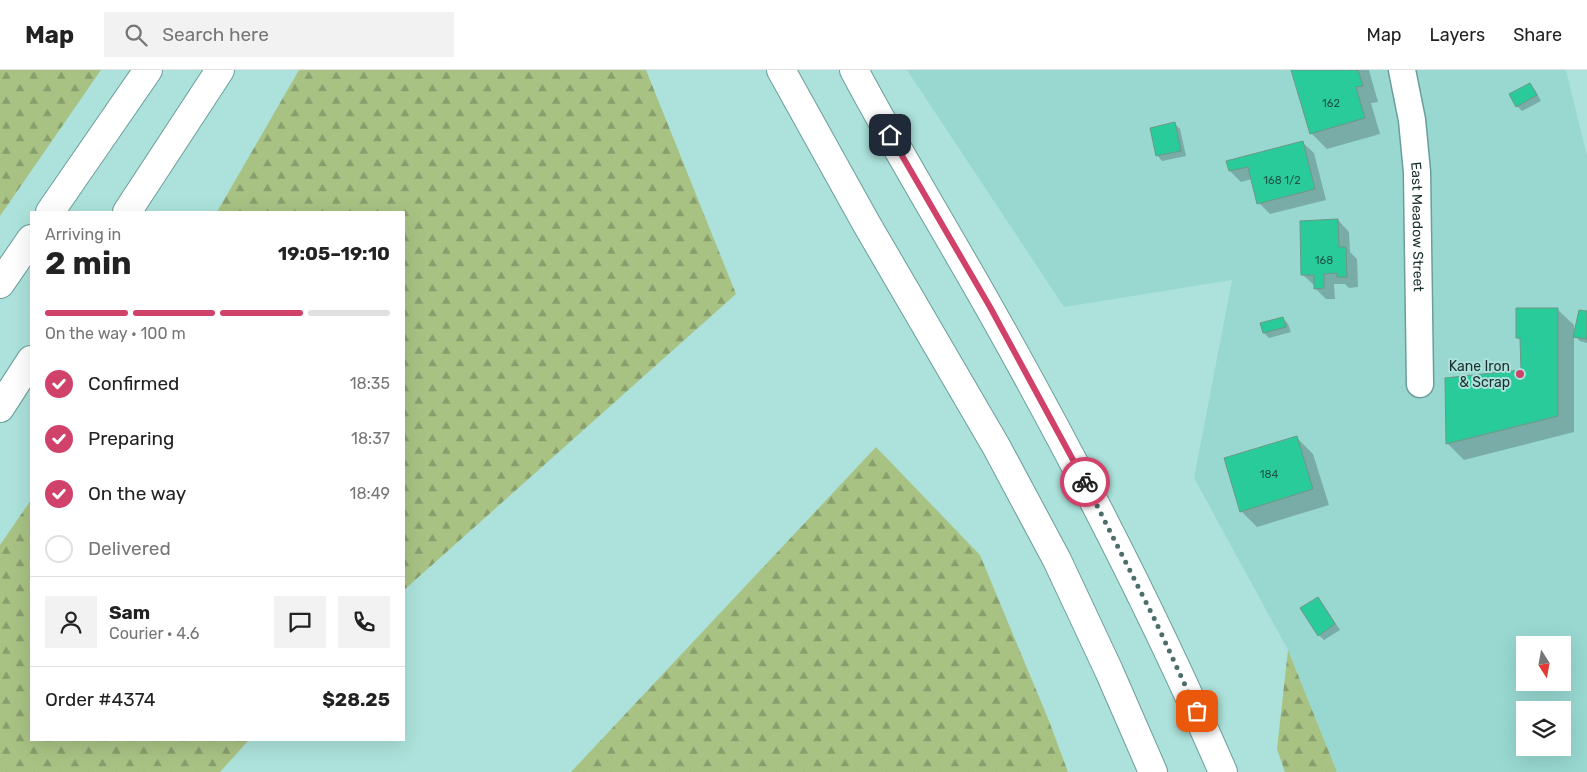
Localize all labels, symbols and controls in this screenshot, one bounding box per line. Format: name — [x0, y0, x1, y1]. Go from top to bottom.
search box — [104, 12, 454, 57]
text: Map — [25, 21, 74, 49]
icon: search — [122, 21, 150, 49]
text: Search here — [162, 23, 269, 46]
text: Map — [1367, 24, 1402, 46]
text: Layers — [1430, 24, 1485, 46]
text: Share — [1513, 24, 1562, 46]
house number: 162 — [1322, 97, 1340, 110]
pin — [869, 114, 911, 156]
icon: home — [876, 121, 904, 149]
street label: East Meadow Street — [1407, 161, 1427, 292]
house number: 168 1/2 — [1263, 174, 1301, 187]
text: Arriving in — [45, 225, 121, 244]
text: 19:05–19:10 — [278, 242, 390, 265]
text: 2 min — [45, 244, 132, 282]
house number: 168 — [1315, 254, 1333, 267]
text: On the way · 100 m — [45, 324, 186, 343]
place label: Kane Iron & Scrap — [1449, 358, 1510, 391]
marker: Kane Iron & Scrap — [1514, 368, 1526, 380]
icon: check — [45, 370, 73, 398]
text: Confirmed — [88, 372, 179, 395]
text: 18:35 — [350, 374, 390, 393]
icon: check — [45, 425, 73, 453]
text: Preparing — [88, 427, 174, 450]
text: 18:37 — [351, 429, 390, 448]
courier — [1060, 457, 1110, 507]
icon: bike — [1071, 468, 1099, 496]
house number: 184 — [1260, 468, 1278, 481]
icon: check — [45, 480, 73, 508]
text: On the way — [88, 482, 186, 505]
text: 18:49 — [350, 484, 390, 503]
text: Delivered — [88, 537, 171, 560]
button: person — [45, 596, 97, 648]
button: chat — [274, 596, 326, 648]
button: phone — [338, 596, 390, 648]
text: Sam — [109, 601, 150, 624]
text: Courier · 4.6 — [109, 624, 199, 643]
north arrow — [1516, 636, 1571, 691]
map controls — [1516, 636, 1571, 756]
text: Order #4374 — [45, 688, 156, 711]
text: $28.25 — [322, 688, 390, 711]
pin — [1176, 690, 1218, 732]
icon: bag — [1183, 697, 1211, 725]
button: layers — [1516, 701, 1571, 756]

